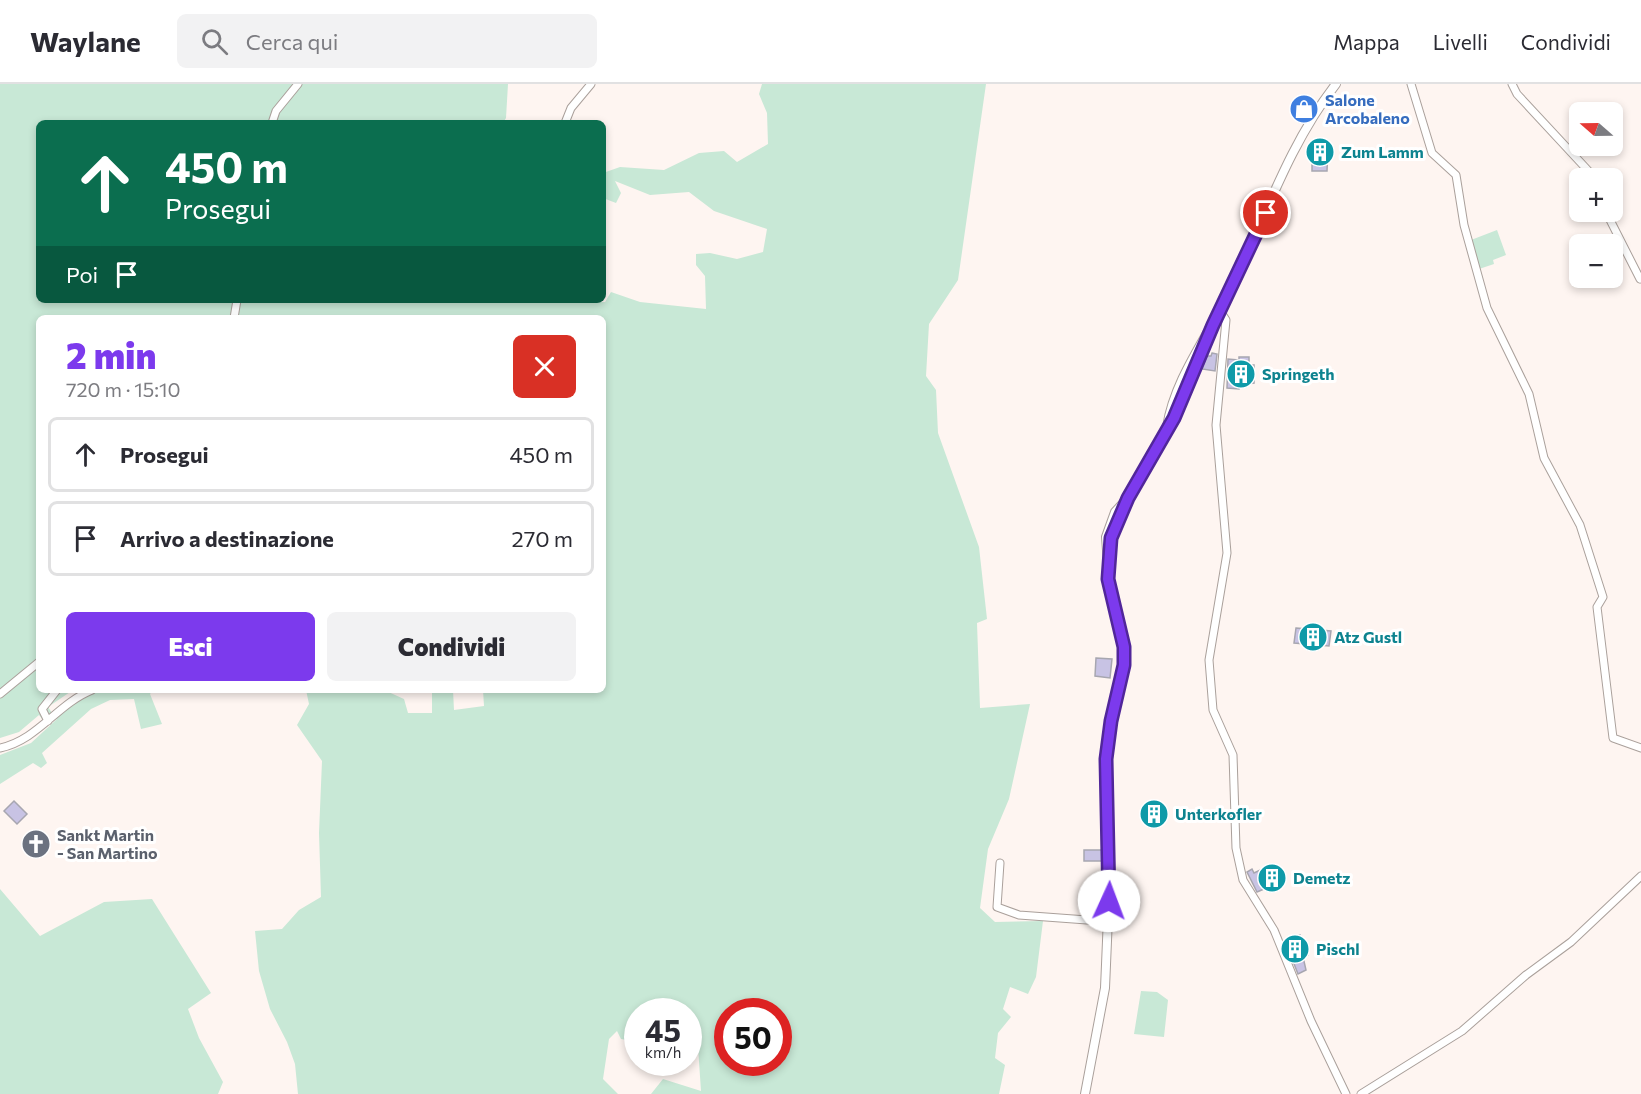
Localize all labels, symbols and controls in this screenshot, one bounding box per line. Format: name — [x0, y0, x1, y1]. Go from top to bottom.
search box — [177, 14, 597, 68]
text: Waylane — [30, 24, 141, 58]
icon: search — [198, 25, 231, 58]
text: Cerca qui — [246, 28, 338, 55]
text: Mappa — [1333, 29, 1400, 54]
text: Livelli — [1433, 29, 1488, 54]
text: Condividi — [1521, 29, 1611, 54]
place label: Salone Arcobaleno — [1325, 90, 1410, 127]
shop icon: Salone Arcobaleno — [1288, 93, 1320, 125]
north arrow — [1569, 102, 1623, 156]
map controls — [1569, 102, 1623, 288]
building icon: Zum Lamm — [1304, 136, 1336, 168]
text: 450 m — [165, 140, 288, 192]
place label: Zum Lamm — [1341, 142, 1424, 161]
icon: ahead — [66, 144, 144, 222]
button: + — [1569, 168, 1623, 222]
pin — [1240, 187, 1291, 238]
text: Prosegui — [165, 192, 271, 225]
icon: arrive — [1249, 196, 1282, 229]
button: − — [1569, 234, 1623, 288]
icon: arrive — [110, 258, 143, 291]
text: Poi — [66, 261, 98, 288]
text: 2 min — [66, 332, 156, 376]
button: close — [513, 335, 576, 398]
building icon: Springeth — [1225, 358, 1257, 390]
place label: Springeth — [1262, 364, 1334, 383]
text: 720 m · 15:10 — [66, 377, 181, 401]
icon: ahead — [69, 438, 102, 471]
text: Prosegui — [120, 441, 209, 468]
text: 450 m — [509, 441, 573, 468]
icon: arrive — [69, 522, 102, 555]
text: Arrivo a destinazione — [120, 525, 334, 552]
text: 270 m — [512, 525, 573, 552]
button: Esci — [66, 612, 315, 681]
button: Condividi — [327, 612, 576, 681]
building icon: Atz Gustl — [1297, 621, 1329, 653]
place label: Atz Gustl — [1334, 627, 1402, 646]
building icon: Unterkofler — [1138, 798, 1170, 830]
place label: Unterkofler — [1175, 804, 1262, 823]
place label: Sankt Martin - San Martino — [57, 825, 158, 862]
church icon: Sankt Martin - San Martino — [20, 828, 52, 860]
building icon: Demetz — [1256, 862, 1288, 894]
place label: Demetz — [1293, 868, 1351, 887]
position arrow — [1077, 869, 1141, 933]
building icon: Pischl — [1279, 933, 1311, 965]
place label: Pischl — [1316, 939, 1360, 958]
speed limit sign: 50 — [714, 998, 792, 1076]
text: 45 — [645, 1011, 681, 1048]
text: km/h — [645, 1043, 681, 1061]

